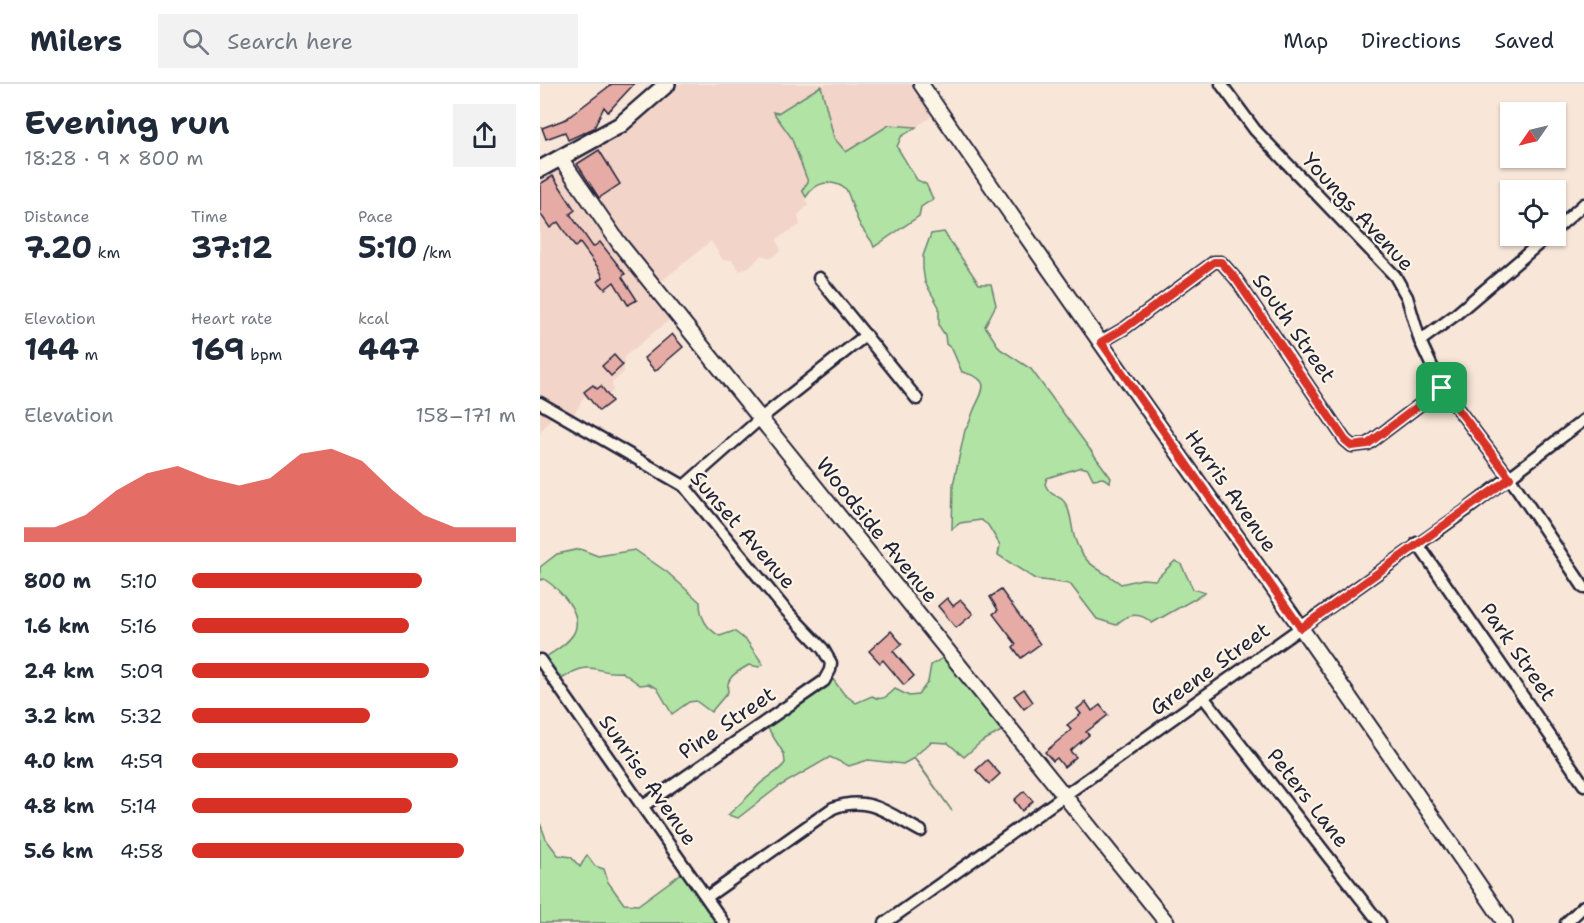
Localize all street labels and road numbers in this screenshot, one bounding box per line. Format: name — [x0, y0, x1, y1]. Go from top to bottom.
street label: Youngs Avenue — [1296, 147, 1420, 277]
street label: South Street — [1246, 268, 1342, 388]
street label: Harris Avenue — [1178, 424, 1284, 558]
street label: Woodside Avenue — [810, 451, 944, 609]
street label: Sunset Avenue — [684, 465, 802, 595]
street label: Park Street — [1474, 597, 1562, 707]
street label: Greene Street — [1145, 616, 1275, 722]
street label: Pine Street — [673, 680, 781, 766]
street label: Sunrise Avenue — [592, 709, 704, 851]
street label: Peters Lane — [1260, 743, 1356, 853]

